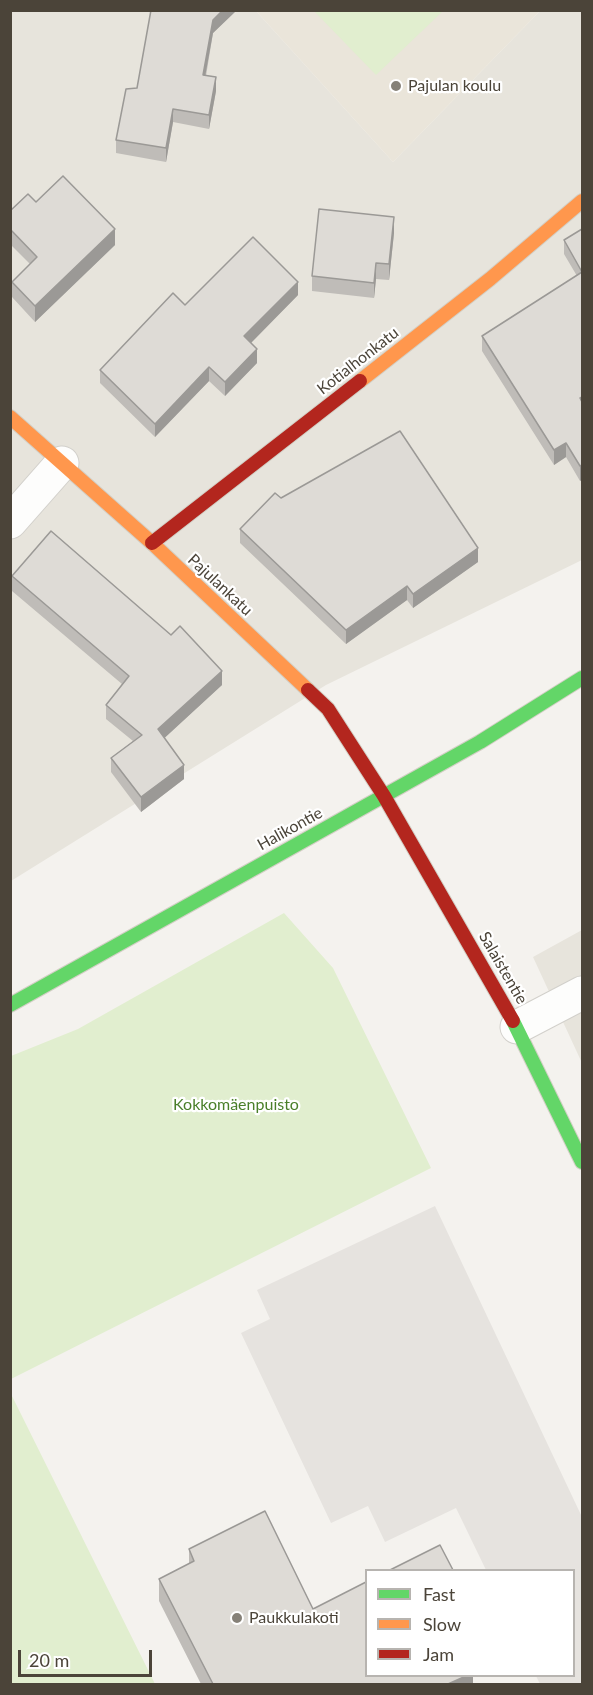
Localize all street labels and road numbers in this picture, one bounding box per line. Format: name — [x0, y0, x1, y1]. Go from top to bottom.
street label: Kotialhonkatu — [313, 323, 403, 399]
street label: Pajulankatu — [184, 550, 256, 620]
street label: Halikontie — [254, 803, 326, 855]
street label: Salaistentie — [475, 928, 531, 1008]

